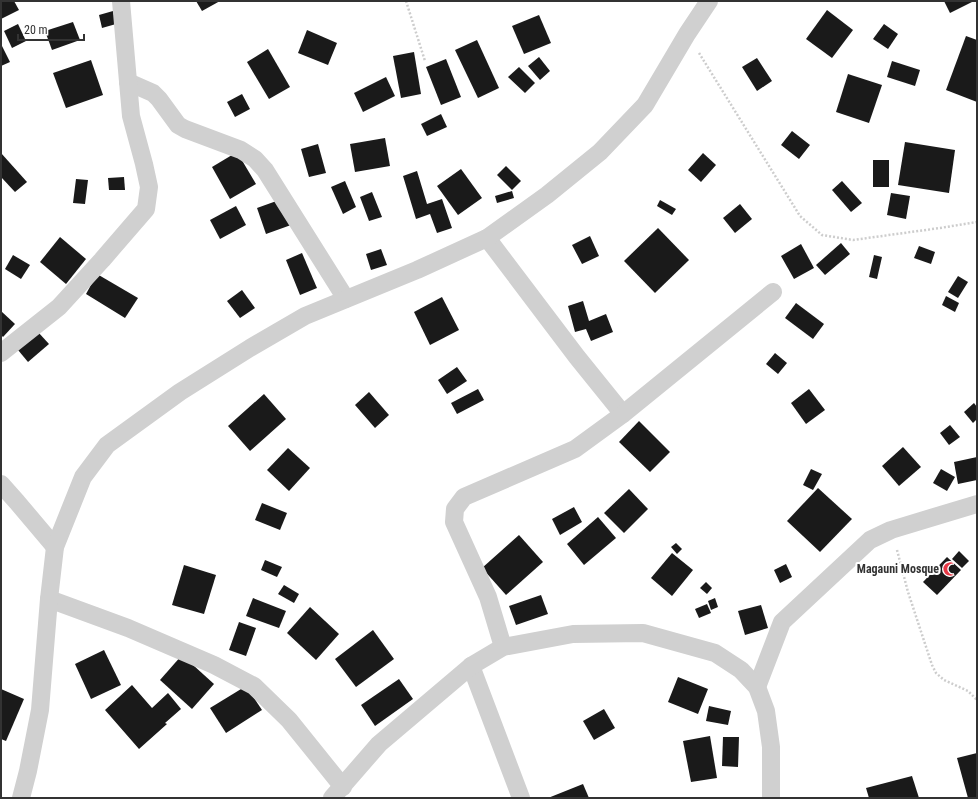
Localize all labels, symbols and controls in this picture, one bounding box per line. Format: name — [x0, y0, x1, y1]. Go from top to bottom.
scale bar — [18, 16, 84, 42]
text: 20 m — [24, 23, 48, 37]
mosque icon: Magauni Mosque — [942, 561, 958, 577]
place label: Magauni Mosque — [857, 562, 939, 576]

